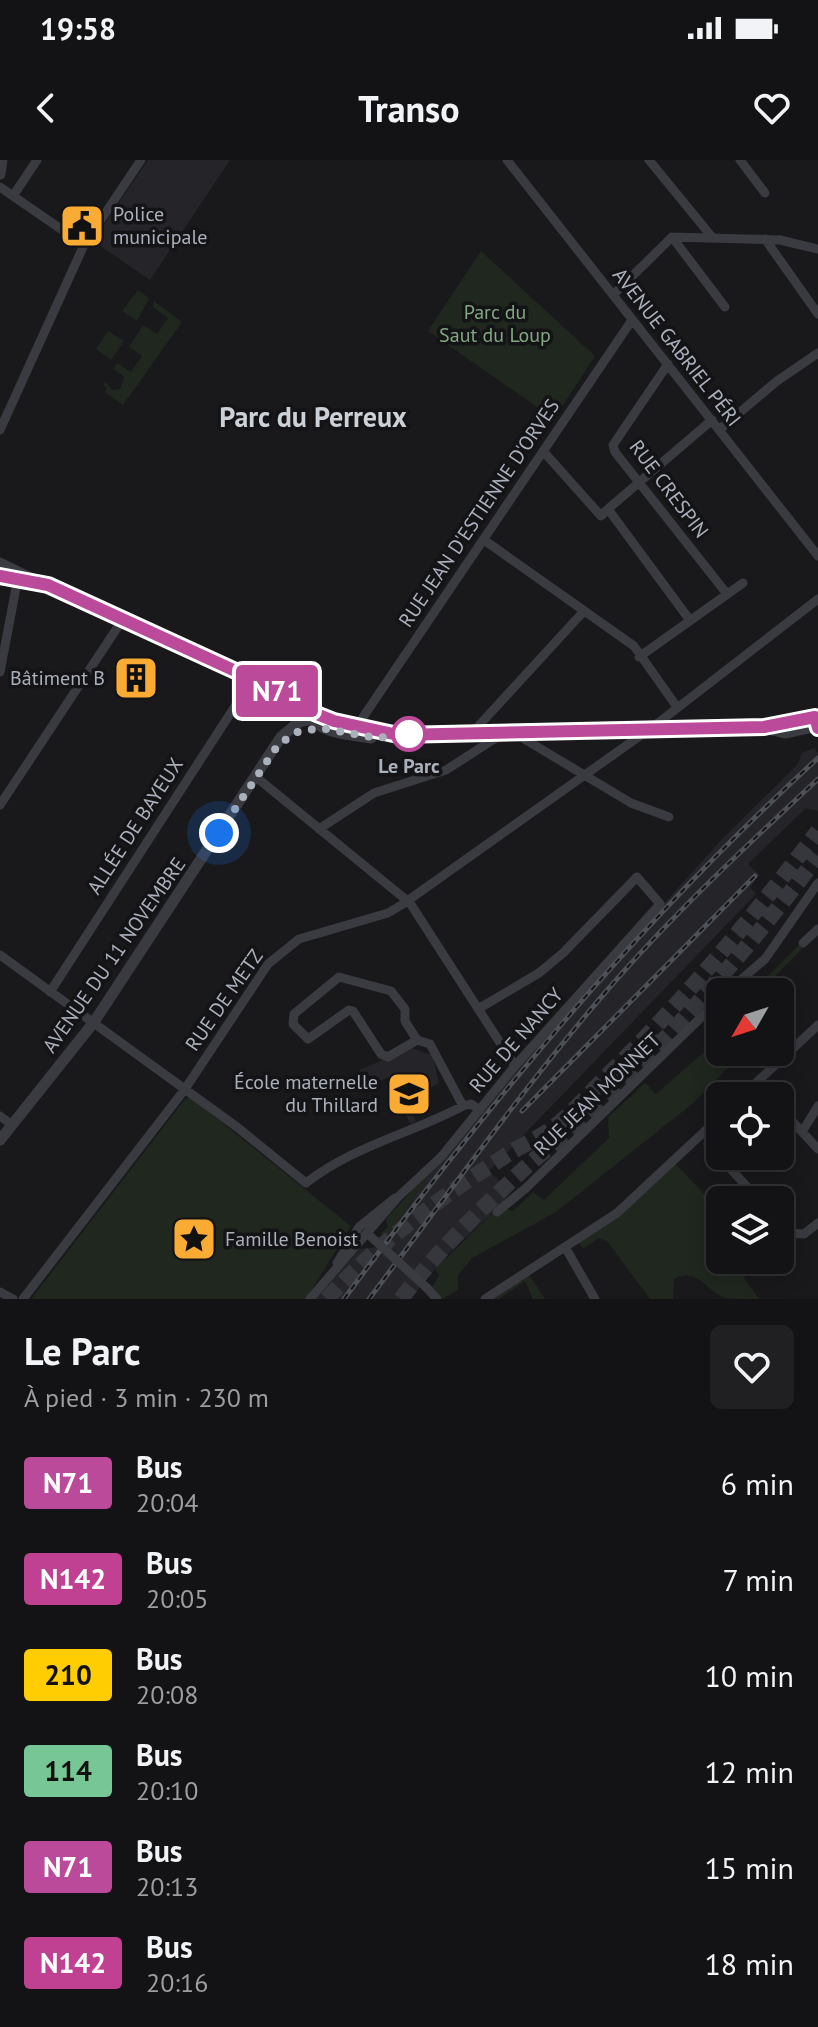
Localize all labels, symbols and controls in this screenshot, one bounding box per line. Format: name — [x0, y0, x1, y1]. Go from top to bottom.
text: 19:58 — [40, 9, 116, 48]
text: Transo — [358, 85, 460, 132]
icon: back — [24, 86, 68, 130]
icon: heart — [750, 86, 794, 130]
place label: Police municipale — [113, 201, 207, 250]
public building icon: Police municipale — [58, 202, 106, 250]
street label: AVENUE GABRIEL PÉRI — [607, 263, 747, 431]
park label: Parc du Saut du Loup — [439, 299, 551, 348]
street label: RUE JEAN D'ESTIENNE D'ORVES — [393, 394, 565, 632]
district label: Parc du Perreux — [219, 398, 407, 435]
street label: RUE CRESPIN — [624, 435, 714, 543]
building icon: Bâtiment B — [112, 654, 160, 702]
place label: Bâtiment B — [10, 665, 105, 691]
line badge: N71 — [231, 665, 323, 717]
text: N71 — [252, 672, 302, 709]
marker: Le Parc — [392, 717, 426, 751]
street label: ALLÉE DE BAYEUX — [81, 753, 189, 899]
place label: Le Parc — [378, 753, 440, 779]
your location — [199, 813, 239, 853]
street label: AVENUE DU 11 NOVEMBRE — [37, 852, 191, 1058]
street label: RUE DE METZ — [179, 944, 269, 1056]
north arrow — [706, 978, 794, 1066]
map controls — [706, 978, 794, 1274]
street label: RUE DE NANCY — [463, 982, 569, 1098]
street label: RUE JEAN MONNET — [528, 1027, 666, 1161]
place label: École maternelle du Thillard — [234, 1069, 378, 1118]
school or university icon: École maternelle du Thillard — [385, 1070, 433, 1118]
button: locate — [706, 1082, 794, 1170]
button: layers — [706, 1186, 794, 1274]
place icon: Famille Benoist — [170, 1215, 218, 1263]
place label: Famille Benoist — [225, 1226, 358, 1252]
button: heart — [710, 1325, 794, 1409]
text: Le Parc — [24, 1326, 140, 1375]
text: À pied · 3 min · 230 m — [24, 1381, 269, 1414]
text: Bus — [136, 1447, 183, 1486]
text: N71 — [43, 1464, 93, 1501]
text: 6 min — [721, 1464, 794, 1503]
text: 20:04 — [136, 1486, 198, 1519]
text: Bus — [146, 1543, 193, 1582]
text: N142 — [40, 1560, 106, 1597]
text: 7 min — [722, 1560, 794, 1599]
text: 20:05 — [146, 1582, 208, 1615]
text: Bus — [136, 1639, 183, 1678]
text: 210 — [44, 1656, 92, 1693]
text: 10 min — [704, 1656, 794, 1695]
text: 20:08 — [136, 1678, 198, 1711]
text: Bus — [136, 1735, 183, 1774]
text: 114 — [44, 1752, 92, 1789]
text: 12 min — [704, 1752, 794, 1791]
text: 20:10 — [136, 1774, 198, 1807]
text: Bus — [136, 1831, 183, 1870]
text: N71 — [43, 1848, 93, 1885]
text: 15 min — [704, 1848, 794, 1887]
text: 20:13 — [136, 1870, 198, 1903]
text: Bus — [146, 1927, 193, 1966]
text: N142 — [40, 1944, 106, 1981]
text: 18 min — [704, 1944, 794, 1983]
text: 20:16 — [146, 1966, 208, 1999]

